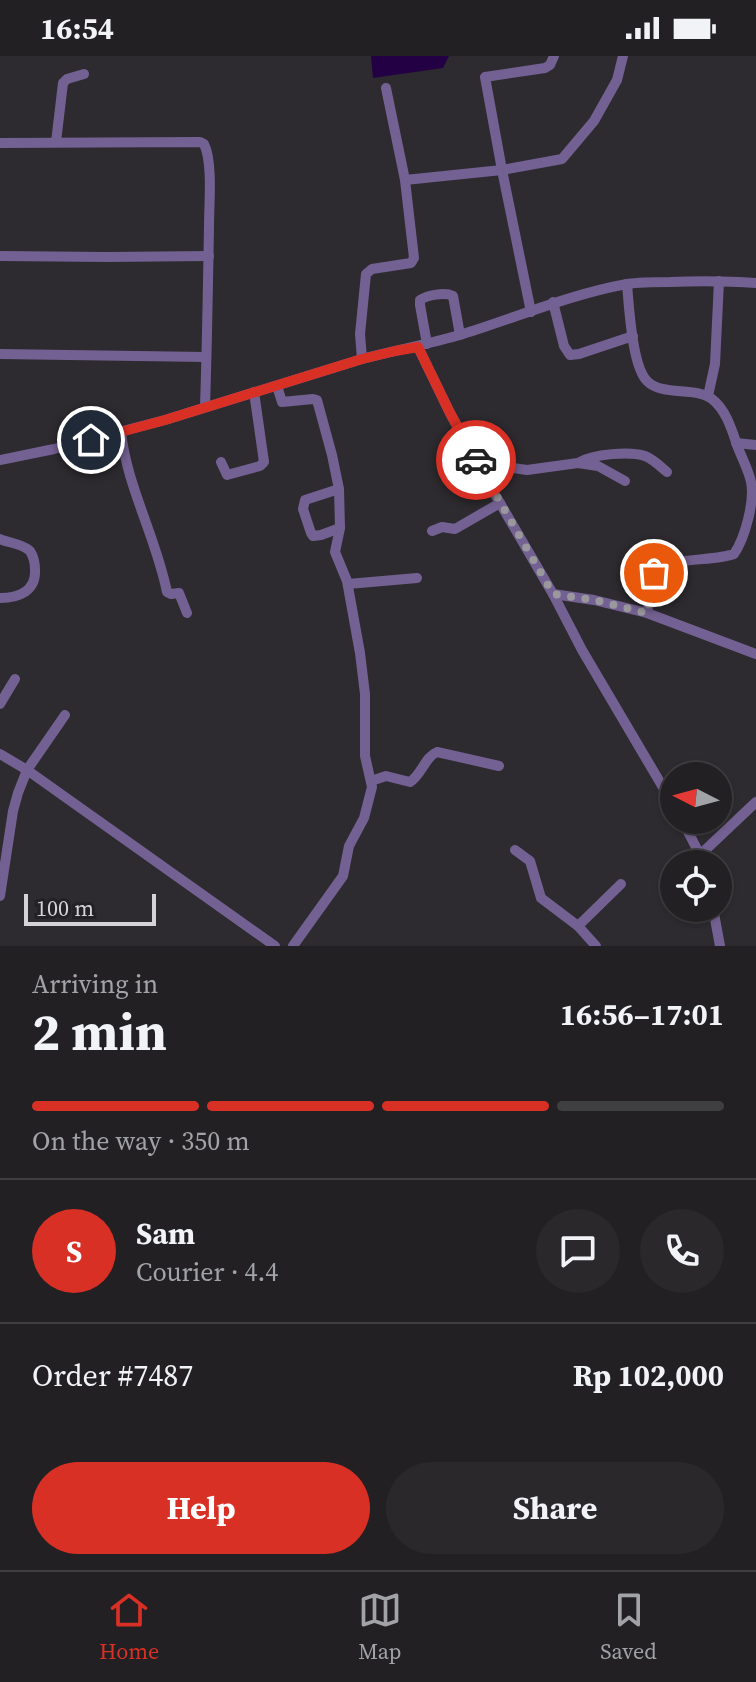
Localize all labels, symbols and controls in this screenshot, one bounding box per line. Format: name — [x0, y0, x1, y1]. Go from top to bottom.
text: 16:54 — [40, 8, 114, 49]
pin — [57, 406, 125, 474]
icon: home — [69, 418, 113, 462]
courier — [436, 420, 516, 500]
icon: car — [454, 438, 498, 482]
pin — [620, 539, 688, 607]
icon: bag — [632, 551, 676, 595]
north arrow — [660, 762, 732, 834]
map controls — [660, 762, 732, 922]
button: locate — [660, 850, 732, 922]
scale bar — [24, 890, 156, 926]
text: 100 m — [36, 893, 94, 923]
text: Arriving in — [32, 966, 158, 1002]
text: 16:56–17:01 — [560, 994, 724, 1035]
text: 2 min — [32, 996, 167, 1067]
text: On the way · 350 m — [32, 1123, 250, 1159]
button: chat — [536, 1209, 620, 1293]
button: phone — [640, 1209, 724, 1293]
text: Sam — [136, 1213, 195, 1254]
text: S — [66, 1231, 82, 1272]
text: Courier · 4.4 — [136, 1254, 278, 1290]
text: Order #7487 — [32, 1355, 193, 1396]
text: Rp 102,000 — [573, 1355, 724, 1396]
button: Help — [32, 1462, 370, 1554]
button: Share — [386, 1462, 724, 1554]
tab: Home — [99, 1588, 159, 1666]
tab: Map — [358, 1588, 402, 1666]
tab: Saved — [600, 1588, 657, 1666]

